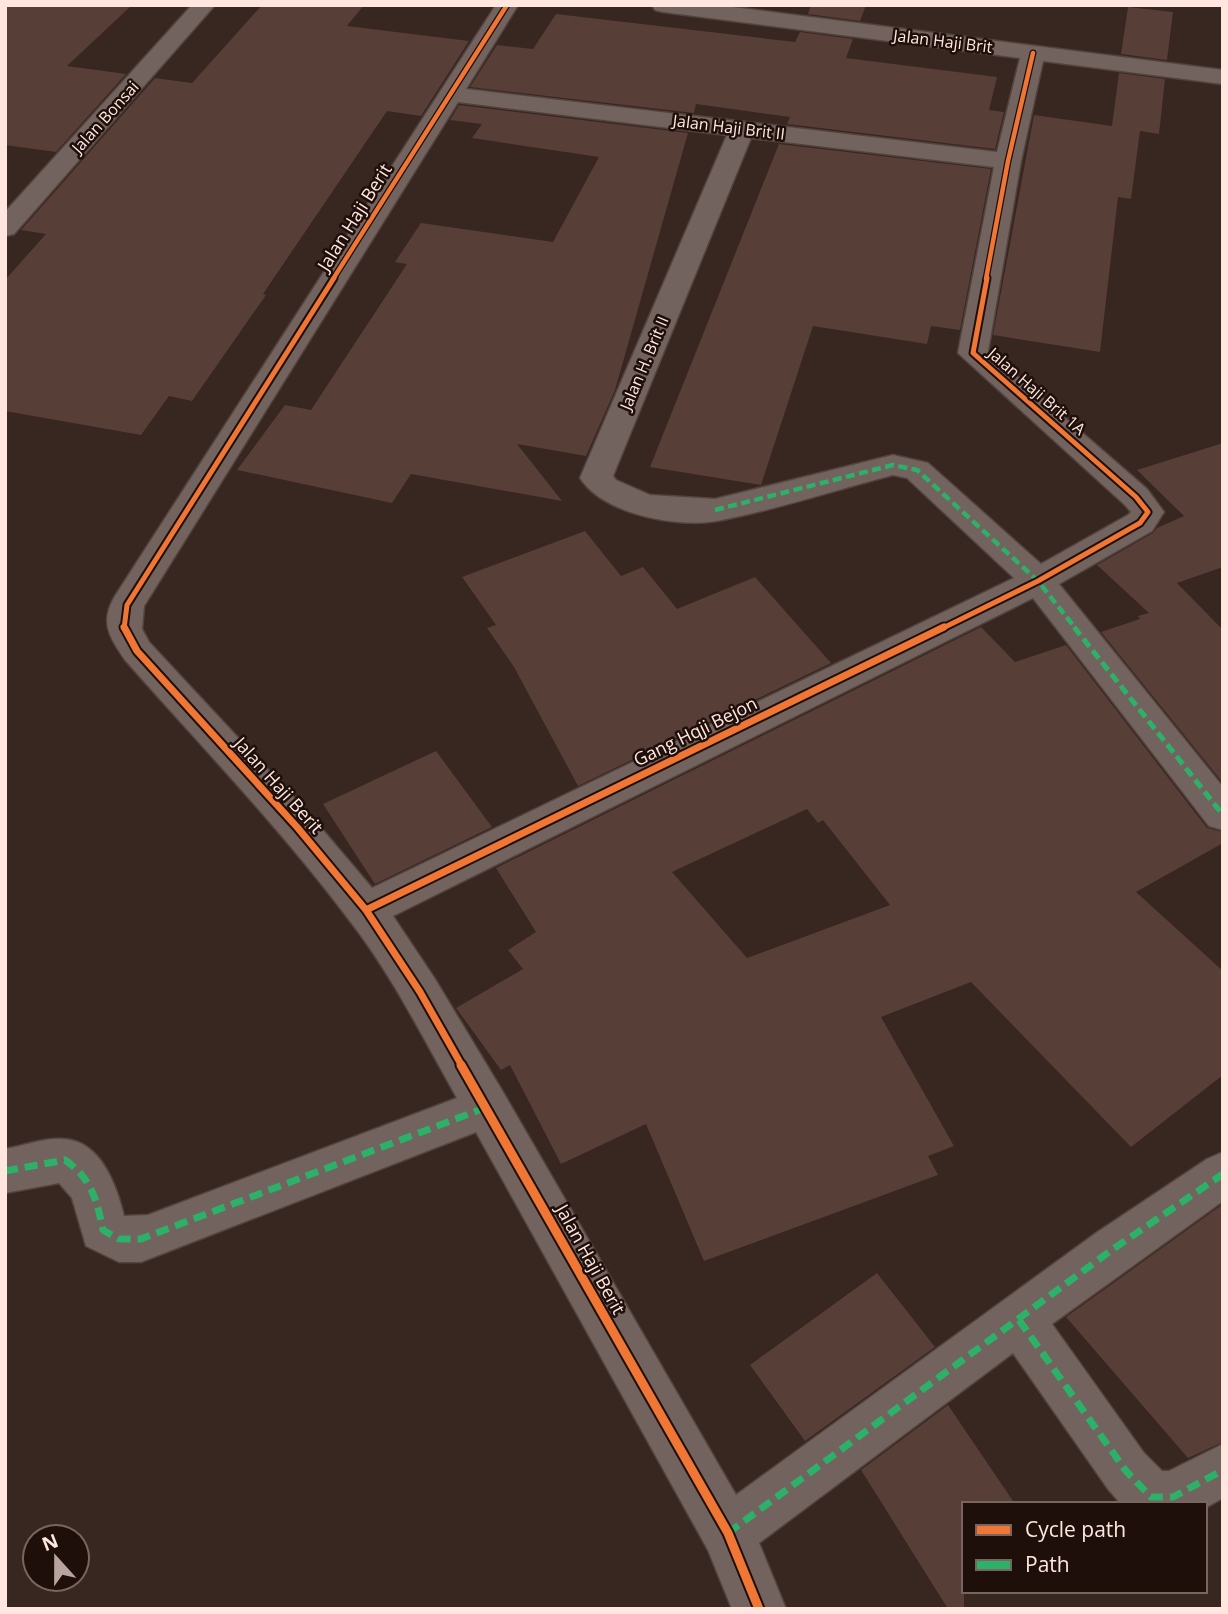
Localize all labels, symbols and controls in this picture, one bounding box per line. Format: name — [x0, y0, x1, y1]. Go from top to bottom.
street label: Jalan Haji Brit — [890, 24, 994, 58]
street label: Jalan Bonsai — [65, 76, 143, 159]
street label: Jalan Haji Brit II — [670, 109, 786, 145]
street label: Jalan Haji Berit — [310, 159, 397, 277]
street label: Jalan H. Brit II — [614, 313, 674, 415]
street label: Jalan Haji Brit 1A — [982, 341, 1091, 440]
street label: Gang Hqji Bejon — [629, 691, 761, 771]
street label: Jalan Haji Berit — [228, 730, 329, 838]
street label: Jalan Haji Berit — [550, 1198, 631, 1318]
legend — [962, 1502, 1207, 1593]
text: Cycle path — [1025, 1515, 1126, 1543]
north arrow — [21, 1523, 91, 1593]
text: N — [38, 1527, 62, 1557]
text: Path — [1025, 1550, 1070, 1578]

